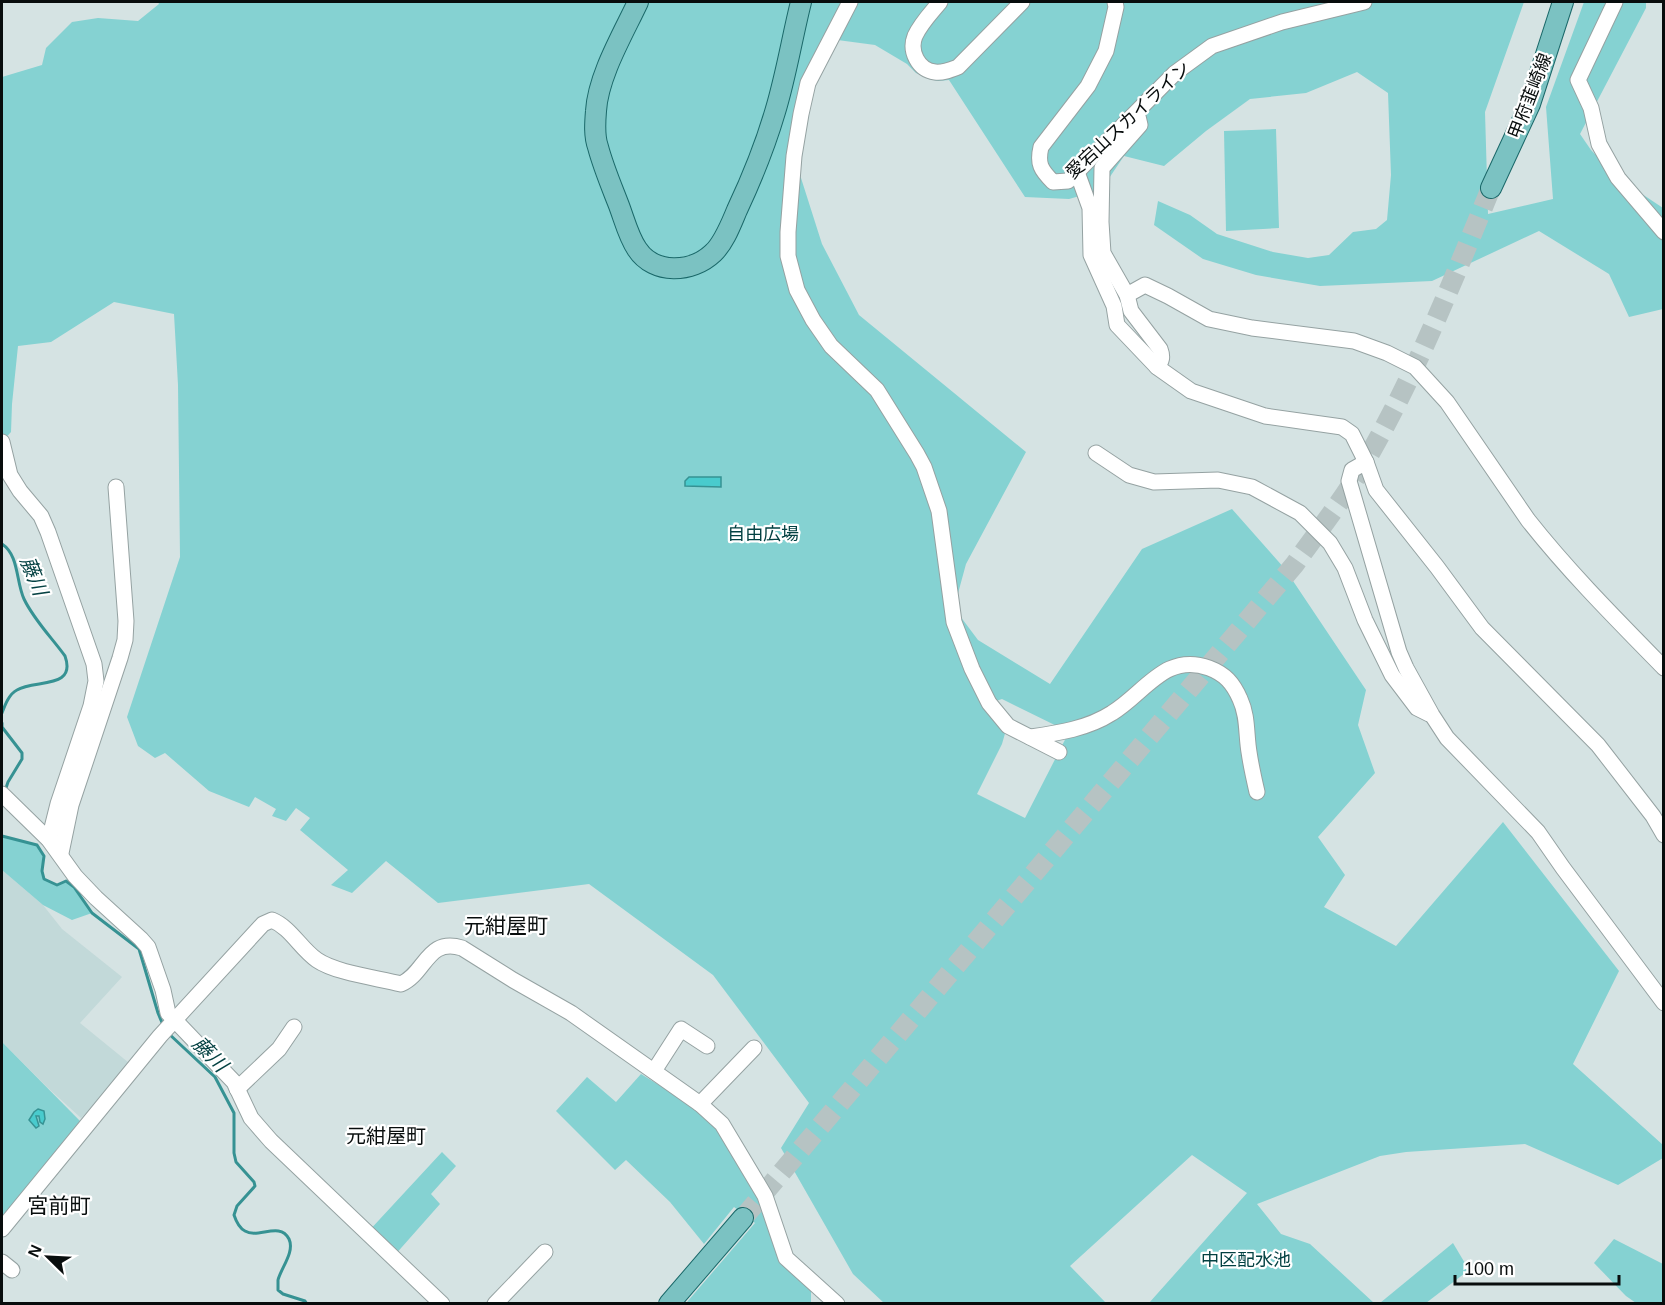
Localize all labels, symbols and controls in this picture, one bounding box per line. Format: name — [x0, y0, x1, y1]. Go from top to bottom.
street label: 甲府韮崎線 — [1505, 50, 1555, 142]
street label: 愛宕山スカイライン — [1062, 57, 1194, 183]
park label: 自由広場 — [727, 524, 799, 544]
water label: 藤川 — [16, 553, 52, 601]
district label: 元紺屋町 — [464, 914, 548, 937]
water label: 藤川 — [188, 1032, 233, 1077]
district label: 元紺屋町 — [346, 1125, 426, 1147]
district label: 宮前町 — [28, 1194, 91, 1217]
north arrow — [18, 1227, 78, 1287]
text: N — [25, 1242, 45, 1260]
scale bar — [1455, 1248, 1618, 1286]
park label: 中区配水池 — [1201, 1250, 1291, 1270]
text: 100 m — [1464, 1259, 1514, 1279]

